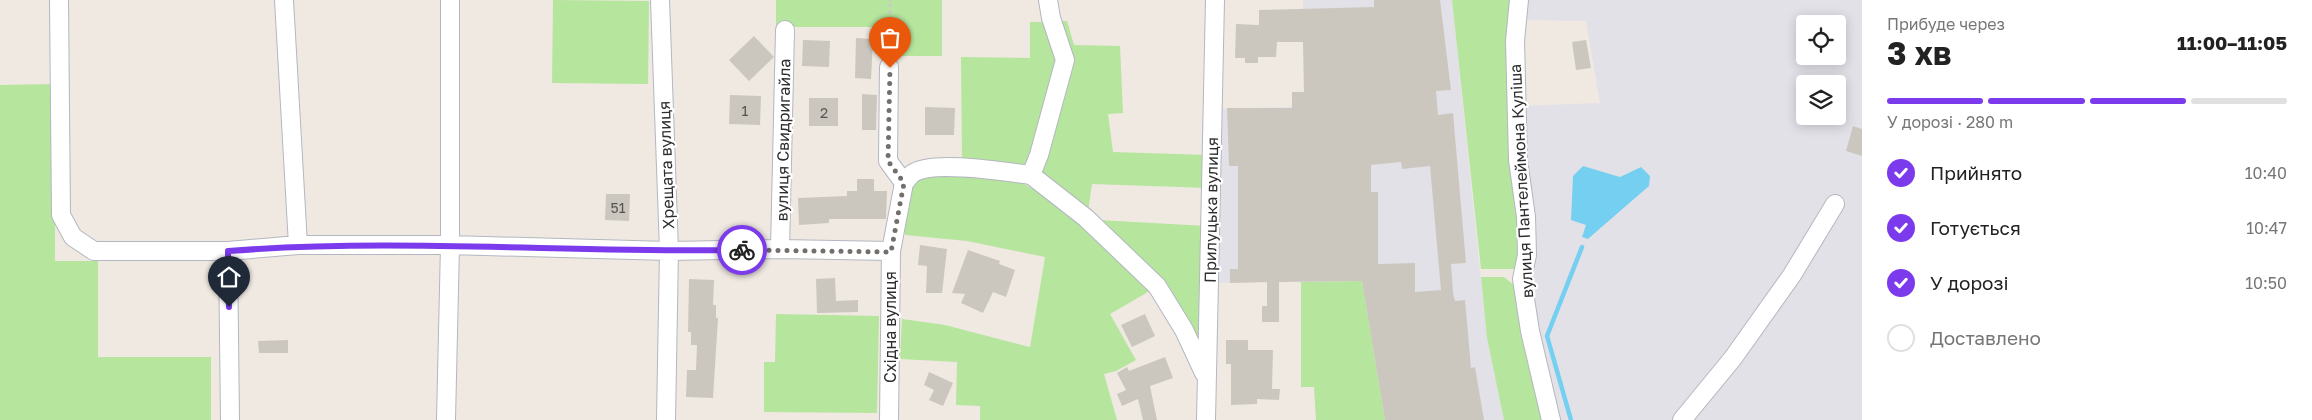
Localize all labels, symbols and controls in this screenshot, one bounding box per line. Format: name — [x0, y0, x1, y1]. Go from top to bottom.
text: Прибуде через — [1887, 14, 2005, 34]
map controls — [1796, 15, 1846, 125]
button: locate — [1796, 15, 1846, 65]
pin — [869, 17, 911, 68]
icon: bag — [876, 24, 904, 52]
text: 11:00–11:05 — [2177, 31, 2287, 54]
text: 3 хв — [1887, 34, 1952, 72]
street label: вулиця Свидригайла — [772, 58, 794, 222]
street label: вулиця Пантелеймона Куліша — [1505, 63, 1537, 299]
button: layers — [1796, 75, 1846, 125]
street label: Хрещата вулиця — [654, 100, 678, 230]
house number: 1 — [742, 102, 749, 119]
house number: 2 — [820, 104, 828, 121]
text: У дорозі · 280 m — [1887, 112, 2013, 132]
street label: Прилуцька вулиця — [1200, 137, 1222, 283]
icon: check — [1887, 159, 1915, 187]
text: Прийнято — [1930, 161, 2022, 184]
text: 10:40 — [2245, 163, 2287, 183]
house number: 51 — [611, 199, 626, 216]
icon: check — [1887, 214, 1915, 242]
text: Готується — [1930, 216, 2021, 239]
text: 10:47 — [2246, 218, 2287, 238]
courier — [717, 225, 767, 275]
icon: bike — [728, 236, 756, 264]
pin — [208, 256, 250, 307]
icon: home — [215, 263, 243, 291]
icon: check — [1887, 269, 1915, 297]
street label: Східна вулиця — [880, 271, 900, 383]
text: У дорозі — [1930, 271, 2009, 294]
text: 10:50 — [2245, 273, 2287, 293]
text: Доставлено — [1930, 326, 2041, 349]

